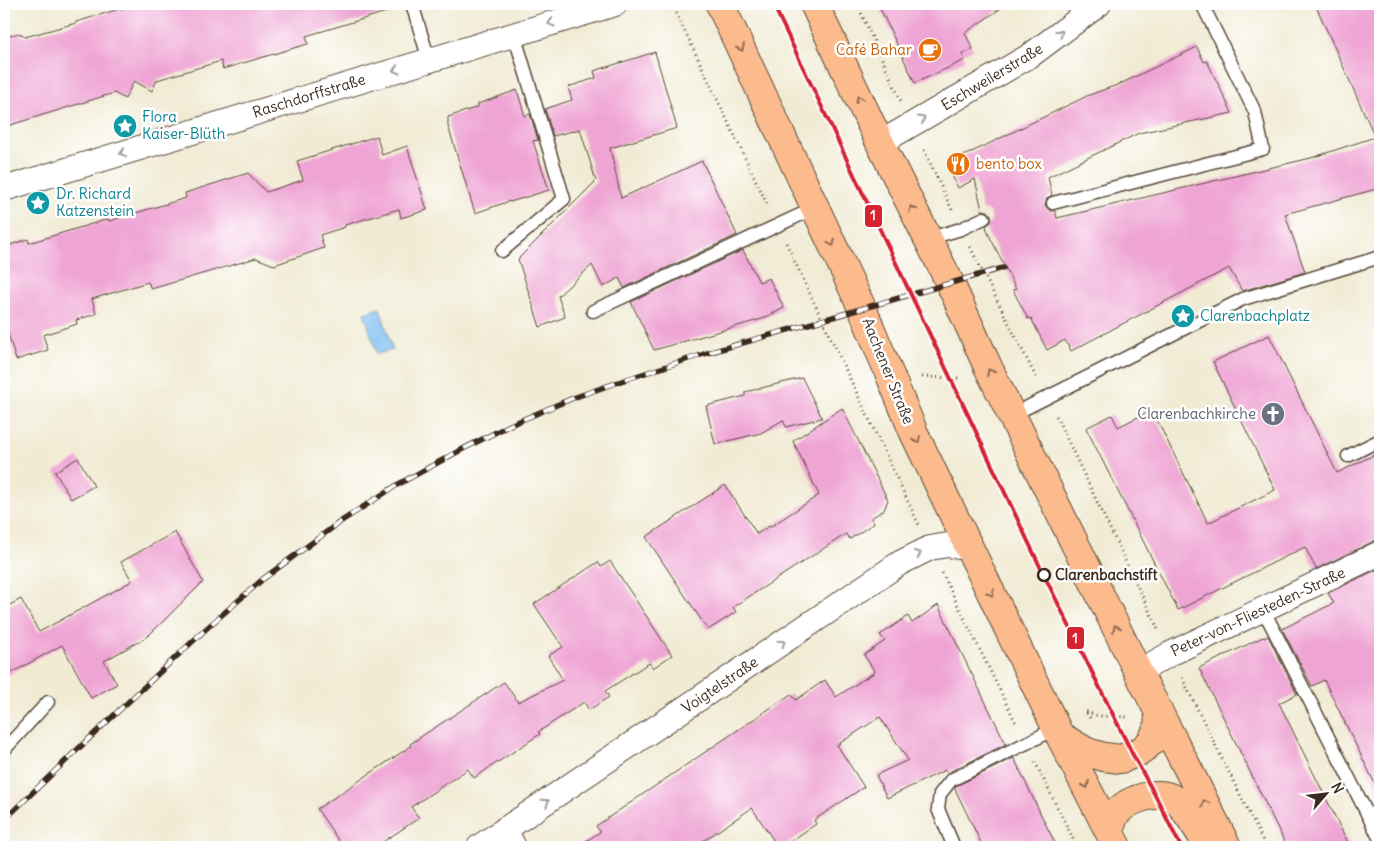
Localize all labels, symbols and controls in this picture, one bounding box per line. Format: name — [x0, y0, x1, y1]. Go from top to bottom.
one-way arrow — [548, 17, 556, 27]
one-way arrow — [1054, 30, 1064, 39]
cafe icon: Café Bahar — [917, 37, 943, 63]
street label: Eschweilerstraße — [937, 39, 1046, 114]
place label: Café Bahar — [836, 40, 912, 59]
one-way arrow — [734, 43, 745, 52]
one-way arrow — [392, 65, 400, 75]
street label: Raschdorffstraße — [250, 69, 368, 122]
one-way arrow — [855, 95, 865, 104]
place label: Flora Kaiser-Blüth — [142, 107, 226, 143]
place icon: Flora Kaiser-Blüth — [112, 113, 138, 139]
one-way arrow — [917, 115, 926, 125]
one-way arrow — [119, 147, 128, 157]
restaurant icon: bento box — [945, 151, 971, 177]
place label: bento box — [976, 154, 1042, 173]
place label: Dr. Richard Katzenstein — [56, 184, 135, 220]
place icon: Dr. Richard Katzenstein — [25, 190, 51, 216]
line badge: 1 — [864, 204, 883, 228]
one-way arrow — [908, 205, 918, 214]
text: 1 — [870, 206, 876, 224]
one-way arrow — [825, 238, 836, 247]
place icon: Clarenbachplatz — [1170, 303, 1196, 329]
place label: Clarenbachplatz — [1200, 306, 1310, 325]
street label: Aachener Straße — [859, 315, 918, 427]
one-way arrow — [986, 368, 996, 377]
church icon: Clarenbachkirche — [1260, 401, 1286, 427]
place label: Clarenbachkirche — [1137, 404, 1256, 423]
one-way arrow — [911, 435, 922, 444]
one-way arrow — [913, 550, 922, 561]
street label: Peter-von-Fliesteden-Straße — [1168, 563, 1348, 660]
place label: Clarenbachstift — [1055, 565, 1158, 584]
marker: Clarenbachstift — [1037, 568, 1051, 582]
one-way arrow — [985, 587, 995, 596]
one-way arrow — [1112, 624, 1122, 633]
line badge: 1 — [1066, 626, 1085, 650]
text: 1 — [1072, 629, 1078, 647]
one-way arrow — [777, 639, 786, 649]
street label: Voigtelstraße — [678, 652, 761, 717]
north arrow — [1302, 768, 1352, 818]
text: N — [1327, 779, 1348, 796]
one-way arrow — [1080, 780, 1090, 789]
one-way arrow — [540, 799, 549, 808]
one-way arrow — [1201, 800, 1211, 809]

